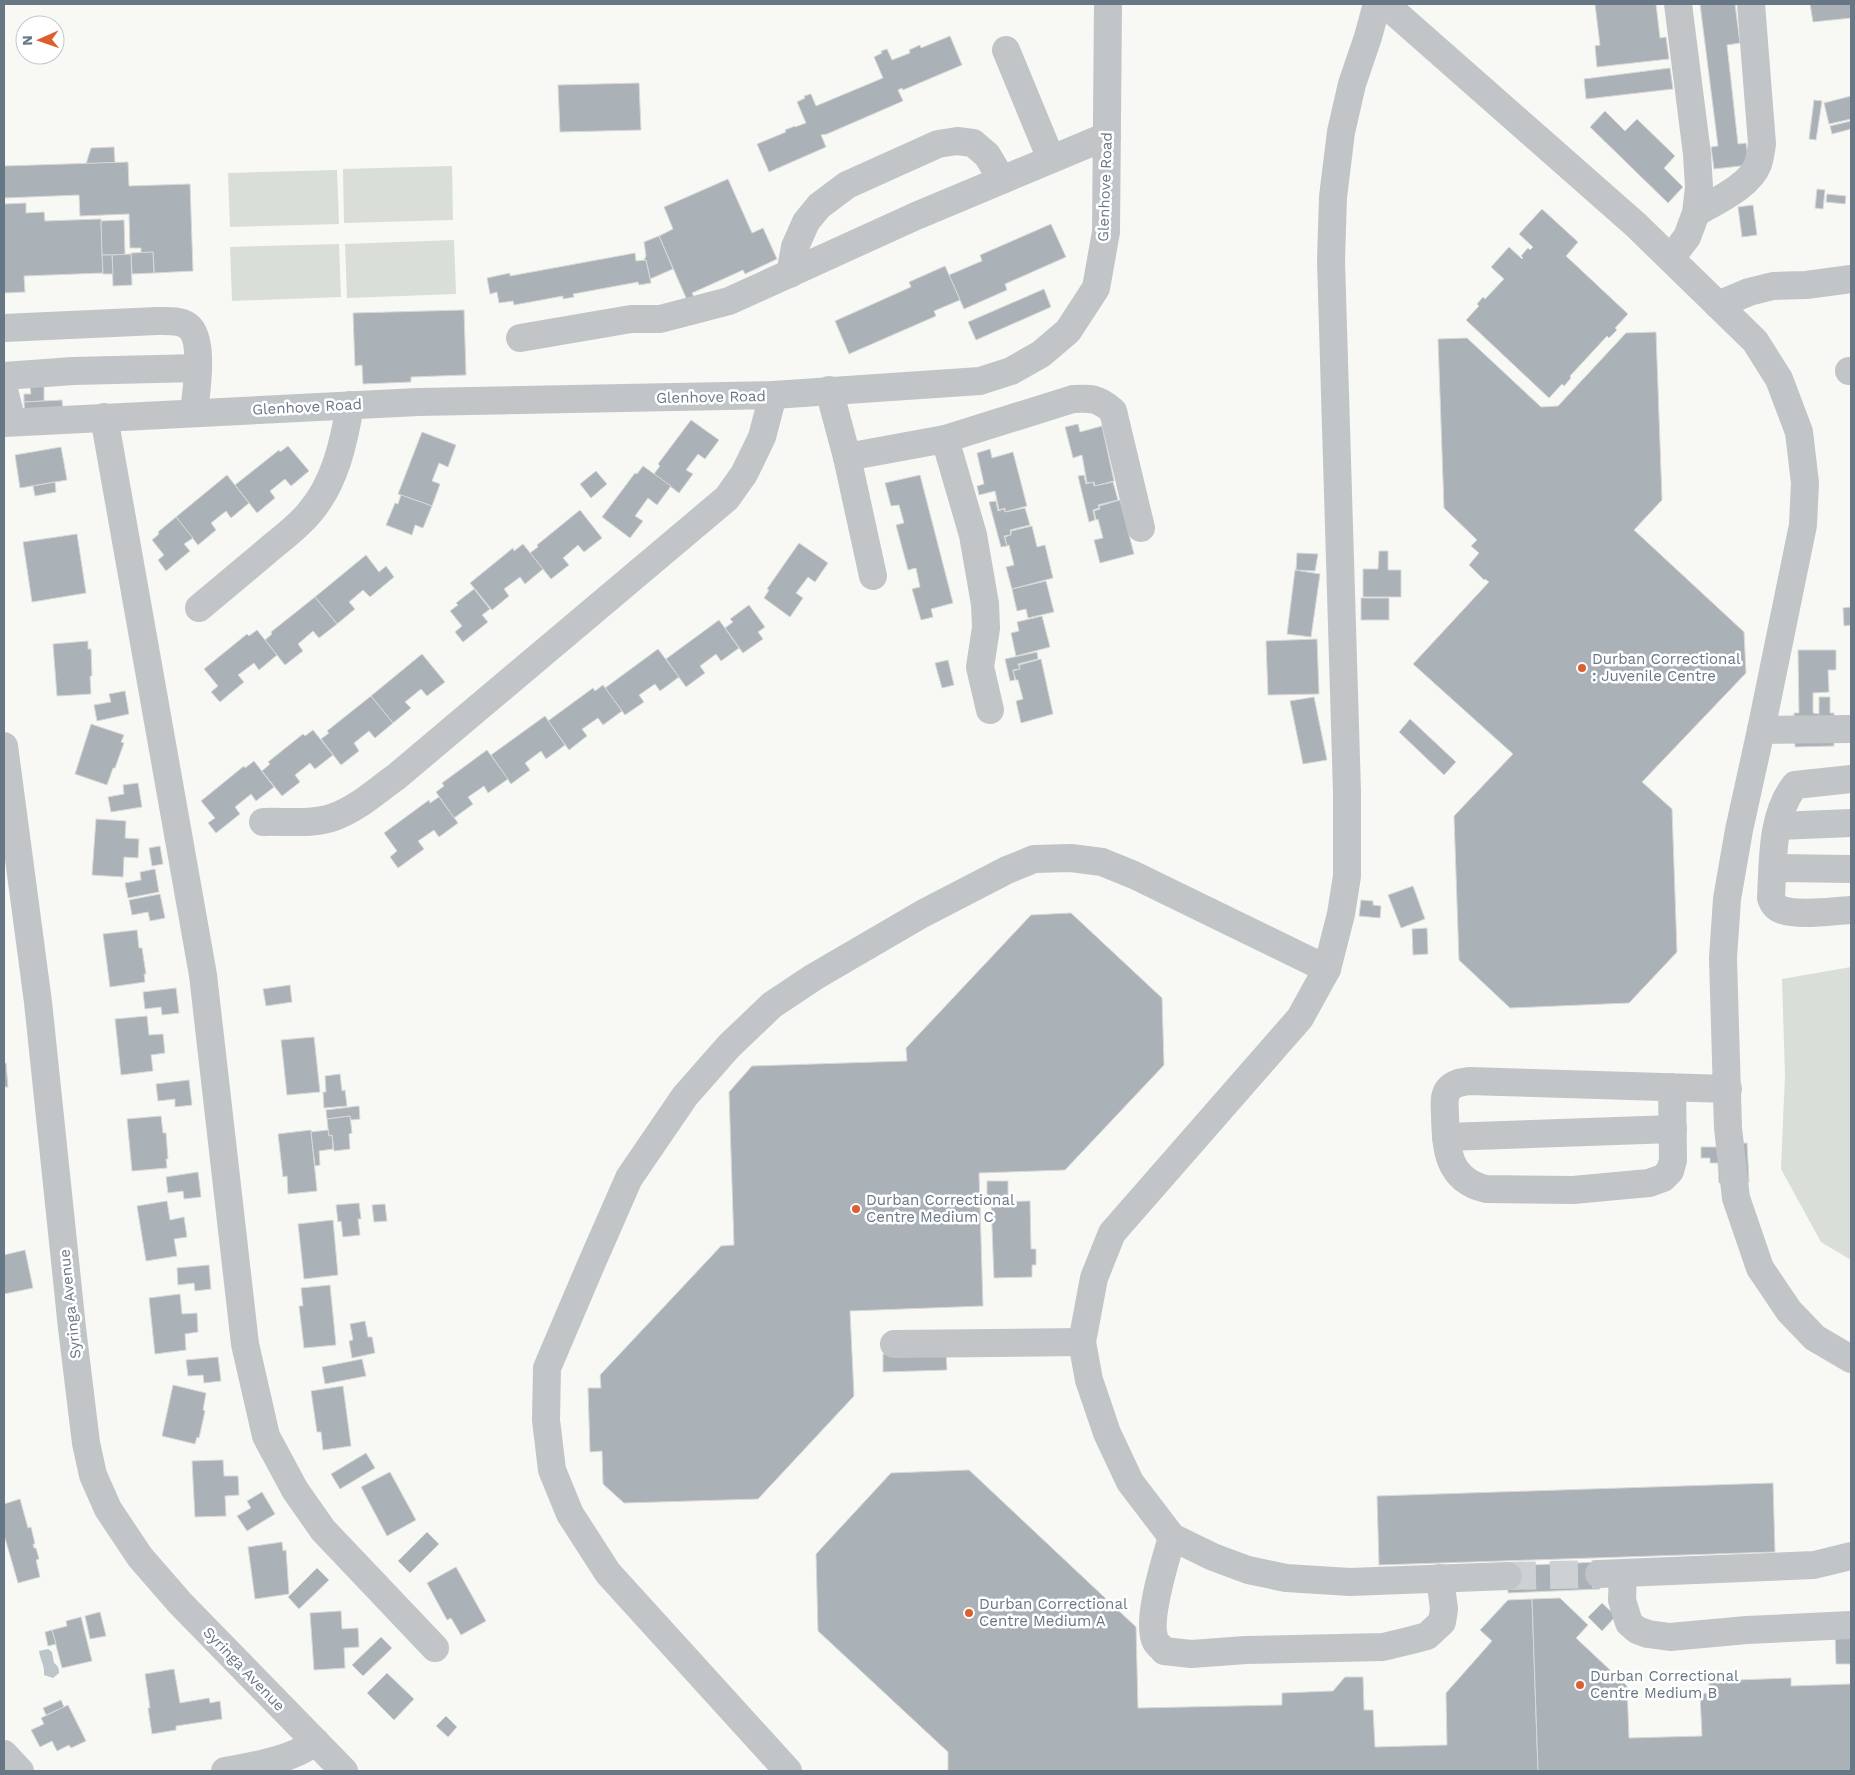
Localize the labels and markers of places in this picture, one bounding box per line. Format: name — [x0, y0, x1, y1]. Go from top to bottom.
place label: Durban Correctional : Juvenile Centre — [1592, 650, 1741, 685]
marker: Durban Correctional : Juvenile Centre — [1576, 662, 1588, 674]
place label: Durban Correctional Centre Medium C — [866, 1191, 1015, 1226]
marker: Durban Correctional Centre Medium C — [850, 1203, 862, 1215]
place label: Durban Correctional Centre Medium A — [979, 1595, 1128, 1630]
marker: Durban Correctional Centre Medium A — [963, 1607, 975, 1619]
place label: Durban Correctional Centre Medium B — [1590, 1667, 1739, 1702]
marker: Durban Correctional Centre Medium B — [1574, 1679, 1586, 1691]

